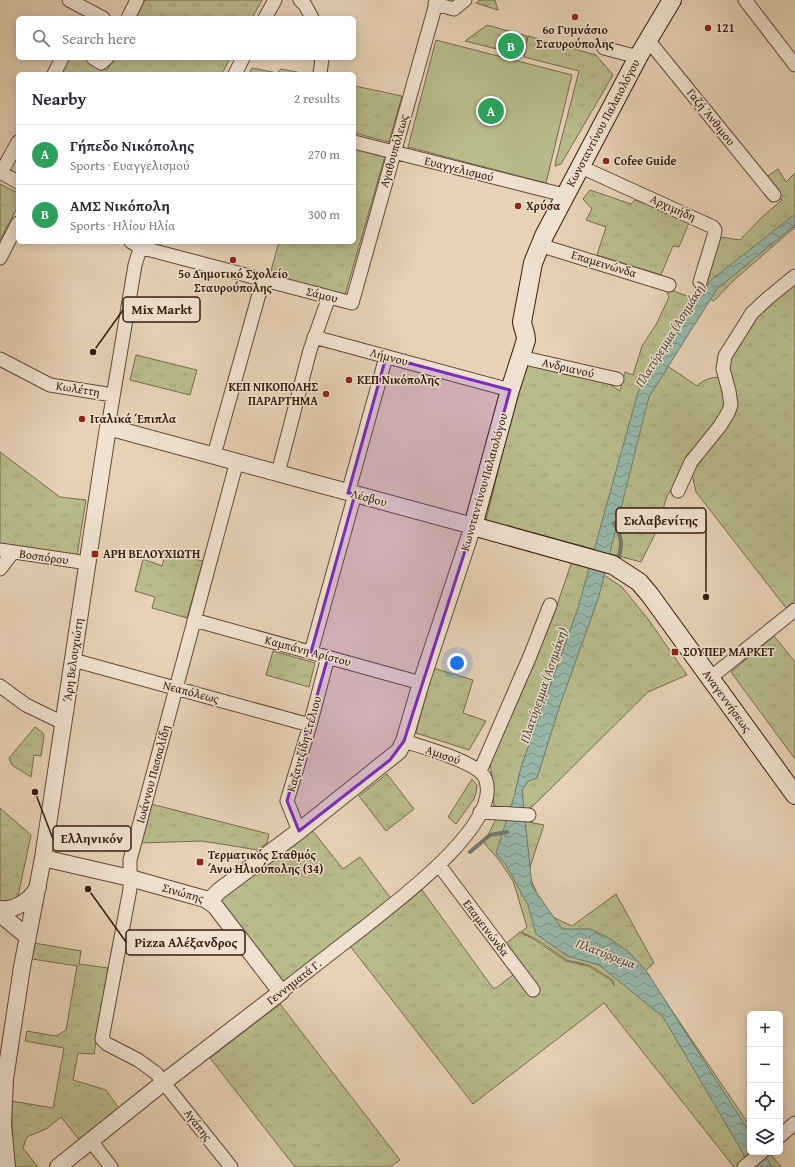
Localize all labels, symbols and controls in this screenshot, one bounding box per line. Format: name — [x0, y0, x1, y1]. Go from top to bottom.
marker: 6ο Γυμνάσιο Σταυρούπολης — [570, 12, 580, 22]
search box — [16, 16, 356, 60]
place label: 121 — [716, 19, 735, 36]
place label: 6ο Γυμνάσιο Σταυρούπολης — [536, 21, 615, 52]
marker: 121 — [703, 23, 713, 33]
icon: search — [30, 27, 52, 49]
text: Search here — [62, 28, 136, 49]
pin: B — [498, 31, 524, 61]
street label: Κωνσταντίνου Παλαιολόγου — [562, 56, 644, 190]
street label: Γαζή Άνθιμου — [683, 85, 740, 149]
text: Nearby — [32, 86, 86, 111]
text: 2 results — [294, 89, 340, 108]
pin: A — [478, 96, 504, 126]
street label: Αγαθουπόλεως — [375, 112, 412, 189]
text: Γήπεδο Νικόπολης — [70, 135, 194, 156]
text: A — [41, 145, 49, 164]
text: 270 m — [308, 145, 340, 164]
street label: Ευαγγελισμού — [423, 152, 495, 185]
place label: Cofee Guide — [614, 152, 677, 169]
text: Sports · Ευαγγελισμού — [70, 156, 190, 175]
marker: Cofee Guide — [601, 156, 611, 166]
street label: Αρχιμήδη — [648, 190, 699, 225]
text: ΑΜΣ Νικόπολη — [70, 195, 170, 216]
place label: Χρύσα — [526, 197, 560, 214]
marker: Χρύσα — [513, 201, 523, 211]
text: B — [41, 205, 49, 224]
text: 300 m — [308, 205, 340, 224]
text: Sports · Ηλίου Ηλία — [70, 216, 175, 235]
street label: Επαμεινώνδα — [569, 246, 639, 282]
marker: 5ο Δημοτικό Σχολείο Σταυρούπολης — [228, 255, 238, 265]
place label: 5ο Δημοτικό Σχολείο Σταυρούπολης — [178, 265, 288, 296]
water label: Πλατύρεμμα (Ασημάκη) — [630, 278, 711, 392]
street label: Σάμου — [305, 282, 340, 307]
callout: Mix Markt — [123, 297, 200, 322]
text: Mix Markt — [131, 300, 193, 319]
street label: Λήμνου — [368, 343, 410, 370]
street label: Ανδριανού — [540, 353, 596, 382]
place label: ΚΕΠ Νικόπολης — [357, 371, 440, 388]
marker: ΚΕΠ Νικόπολης — [344, 375, 354, 385]
street label: Κωλέττη — [55, 377, 101, 400]
place label: ΚΕΠ ΝΙΚΟΠΟΛΗΣ ΠΑΡΑΡΤΗΜΑ — [228, 378, 318, 409]
marker: ΚΕΠ ΝΙΚΟΠΟΛΗΣ ΠΑΡΑΡΤΗΜΑ — [321, 389, 331, 399]
place label: Ιταλικά Έπιπλα — [90, 410, 176, 427]
street label: Κωνσταντίνου Παλαιολόγου — [456, 411, 511, 553]
marker: Ιταλικά Έπιπλα — [77, 414, 87, 424]
street label: Λέσβου — [349, 485, 389, 510]
callout: Σκλαβενίτης — [616, 508, 706, 533]
text: Σκλαβενίτης — [624, 511, 698, 530]
street label: Βοσπόρου — [18, 545, 70, 568]
place label: ΑΡΗ ΒΕΛΟΥΧΙΩΤΗ — [103, 545, 200, 562]
marker: ΑΡΗ ΒΕΛΟΥΧΙΩΤΗ — [90, 549, 100, 559]
street label: Άρη Βελουχιώτη — [58, 617, 87, 703]
water label: Πλατύρεμμα (Ασημάκη) — [514, 625, 572, 747]
street label: Καμπάνη Αρίστου — [263, 631, 353, 670]
place label: ΣΟΥΠΕΡ ΜΑΡΚΕΤ — [683, 643, 775, 660]
marker: ΣΟΥΠΕΡ ΜΑΡΚΕΤ — [670, 647, 680, 657]
your location — [447, 653, 467, 673]
street label: Αναγεννήσεως — [699, 666, 756, 736]
street label: Νεαπόλεως — [161, 676, 221, 707]
street label: Καζαντζίδη Στέλιου — [282, 694, 325, 794]
street label: Ιωάννου Πασσαλίδη — [131, 723, 174, 825]
street label: Αμισού — [423, 741, 463, 768]
callout: Ελληνικόν — [53, 826, 131, 851]
text: Ελληνικόν — [61, 829, 123, 848]
place label: Τερματικός Σταθμός Άνω Ηλιούπολης (34) — [208, 846, 323, 877]
marker: Τερματικός Σταθμός Άνω Ηλιούπολης (34) — [195, 857, 205, 867]
street label: Σινώπης — [160, 878, 206, 907]
street label: Επαμεινώνδα — [459, 896, 514, 960]
callout: Pizza Αλέξανδρος — [126, 930, 245, 955]
text: Pizza Αλέξανδρος — [134, 933, 238, 952]
water label: Πλατύρρεμα — [572, 933, 639, 974]
street label: Γεννηματά Γ. — [263, 955, 325, 1008]
map controls — [747, 1011, 783, 1155]
button: + — [747, 1011, 783, 1047]
button: − — [747, 1047, 783, 1083]
button: locate — [747, 1083, 783, 1119]
street label: Αγάπης — [180, 1105, 216, 1145]
button: layers — [747, 1119, 783, 1155]

